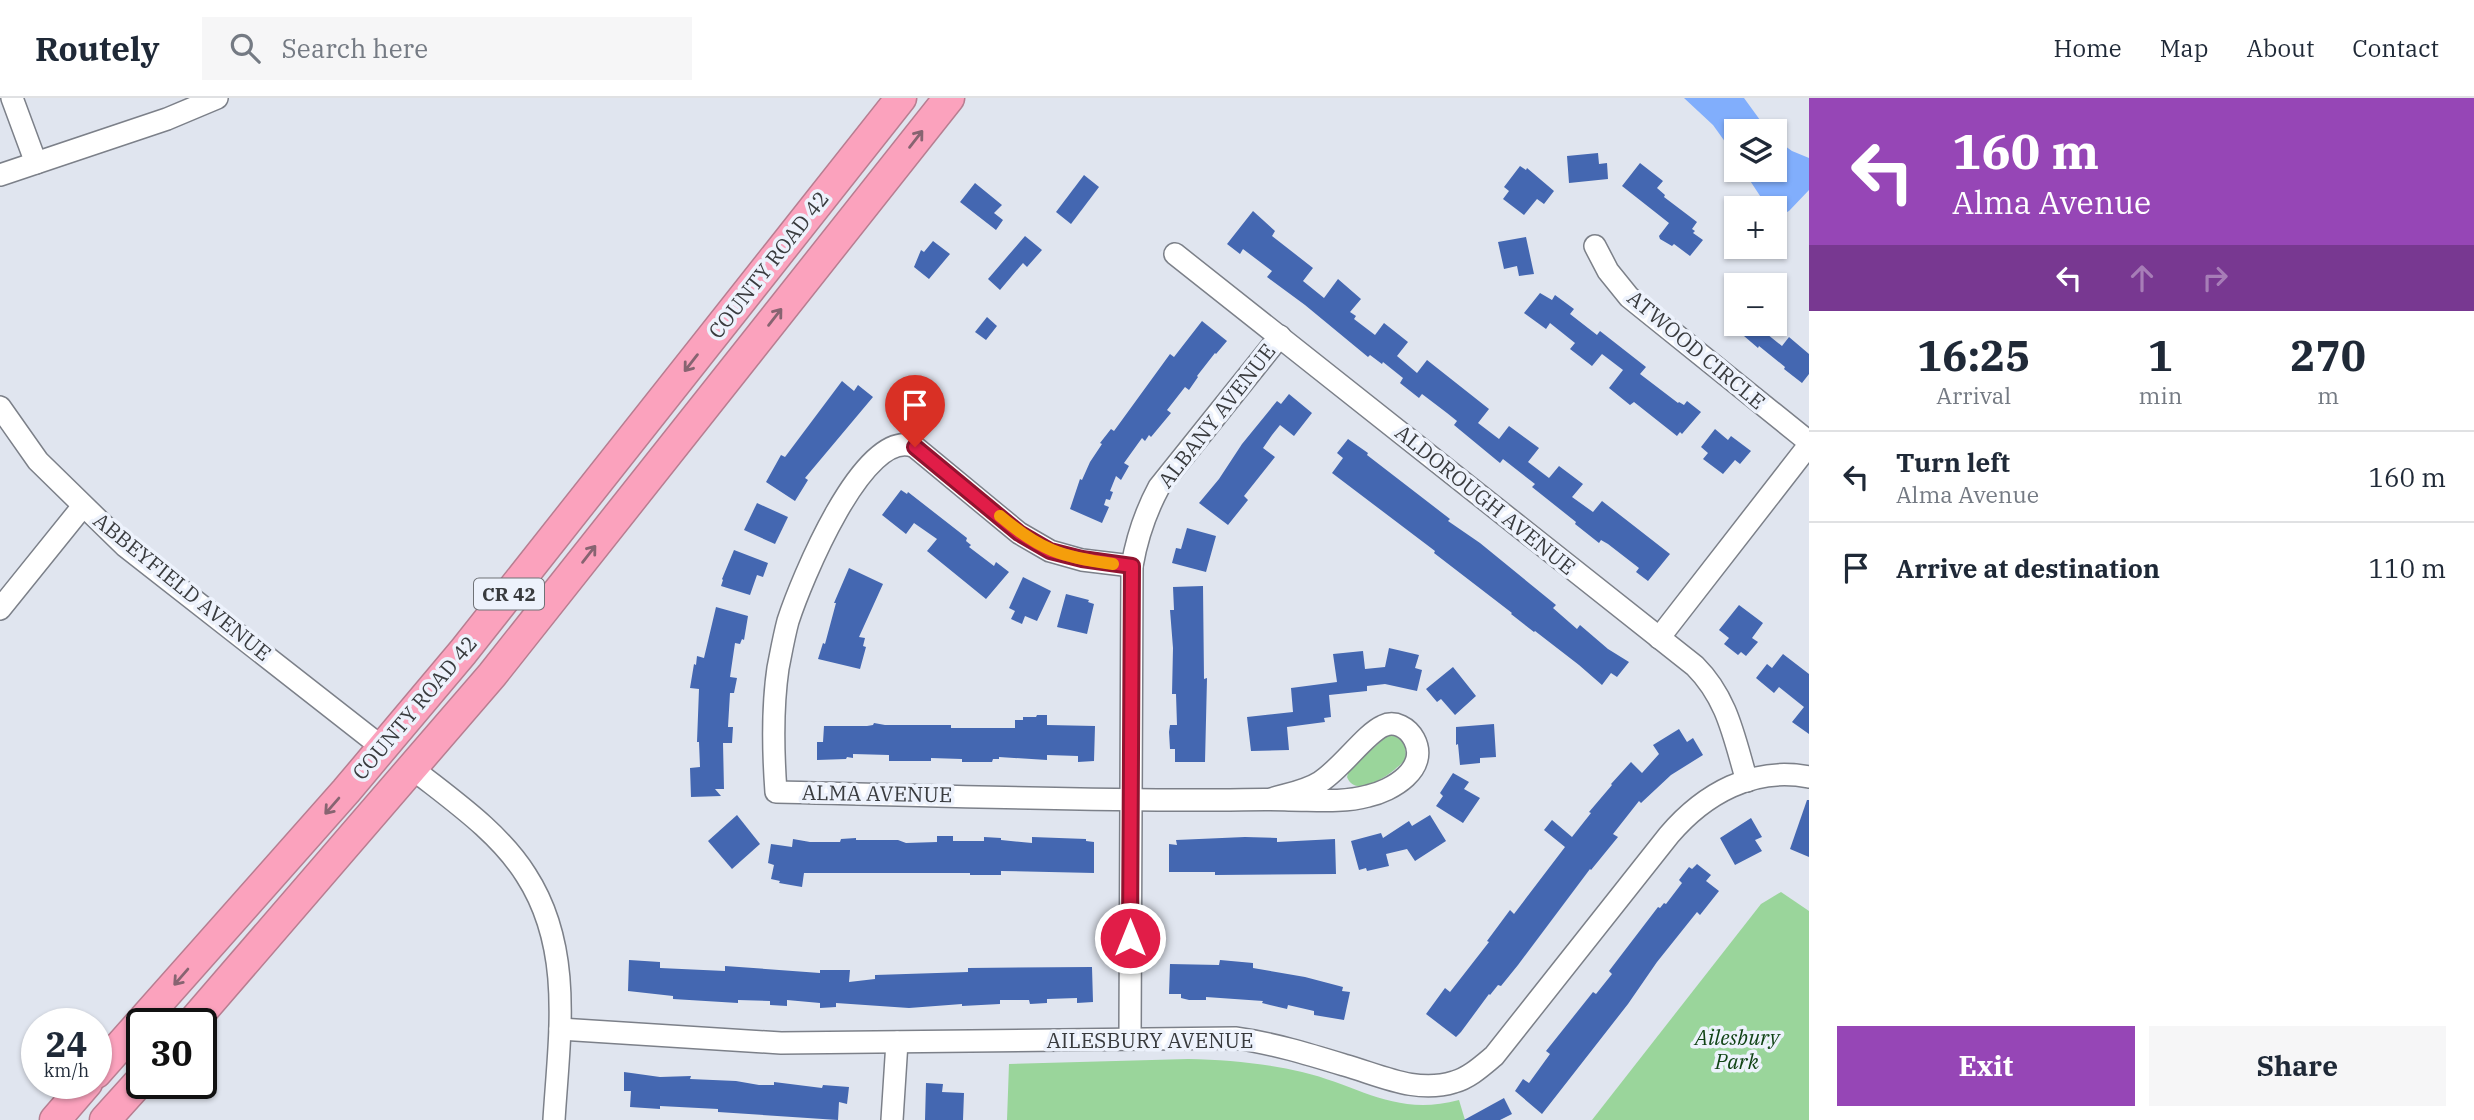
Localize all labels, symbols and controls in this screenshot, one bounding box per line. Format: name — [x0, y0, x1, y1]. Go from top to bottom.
search box — [202, 17, 692, 80]
text: Routely — [35, 27, 160, 70]
icon: search — [226, 29, 264, 67]
text: Search here — [282, 31, 428, 65]
text: Home — [2054, 32, 2122, 64]
text: Map — [2160, 32, 2208, 64]
text: About — [2246, 32, 2314, 64]
text: Contact — [2352, 32, 2439, 64]
map controls — [1724, 119, 1787, 336]
button: layers — [1724, 119, 1787, 182]
text: 160 m — [1952, 119, 2099, 182]
icon: left — [1837, 126, 1928, 217]
one-way arrow — [909, 130, 924, 148]
text: Alma Avenue — [1952, 181, 2151, 223]
street label: COUNTY ROAD 42 — [702, 185, 835, 344]
button: + — [1724, 196, 1787, 259]
icon: left — [2050, 259, 2088, 297]
icon: ahead — [2123, 259, 2161, 297]
icon: right — [2196, 259, 2234, 297]
button: − — [1724, 273, 1787, 336]
street label: ATWOOD CIRCLE — [1622, 283, 1771, 415]
one-way arrow — [768, 309, 783, 327]
text: 16:25 — [1917, 328, 2031, 383]
text: 1 — [2148, 328, 2173, 383]
text: 270 — [2290, 328, 2366, 383]
street label: ALBANY AVENUE — [1151, 338, 1281, 493]
one-way arrow — [684, 353, 699, 372]
pin — [885, 375, 945, 447]
text: Arrival — [1936, 380, 2011, 410]
text: min — [2139, 380, 2182, 410]
text: m — [2317, 380, 2339, 410]
icon: arrive — [896, 386, 934, 424]
street label: ALDOROUGH AVENUE — [1390, 418, 1581, 581]
text: Turn left — [1896, 445, 2010, 479]
icon: left — [1837, 458, 1875, 496]
text: 160 m — [2368, 460, 2446, 494]
text: Alma Avenue — [1896, 479, 2039, 509]
street label: ABBEYFIELD AVENUE — [88, 506, 277, 667]
one-way arrow — [581, 545, 596, 563]
icon: arrive — [1837, 549, 1875, 587]
text: Arrive at destination — [1896, 551, 2160, 585]
text: 110 m — [2368, 551, 2446, 585]
road number: CR 42 — [474, 579, 544, 610]
street label: COUNTY ROAD 42 — [346, 629, 483, 785]
street label: ALMA AVENUE — [802, 778, 952, 808]
one-way arrow — [324, 797, 340, 815]
position arrow — [1093, 901, 1167, 975]
one-way arrow — [173, 968, 190, 985]
speed limit sign: 30 — [126, 1008, 217, 1099]
text: 24 — [45, 1021, 88, 1067]
park label: Ailesbury Park — [1693, 1023, 1782, 1075]
street label: AILESBURY AVENUE — [1047, 1026, 1254, 1054]
button: Exit — [1837, 1026, 2135, 1106]
button: Share — [2149, 1026, 2446, 1106]
text: km/h — [44, 1059, 89, 1082]

